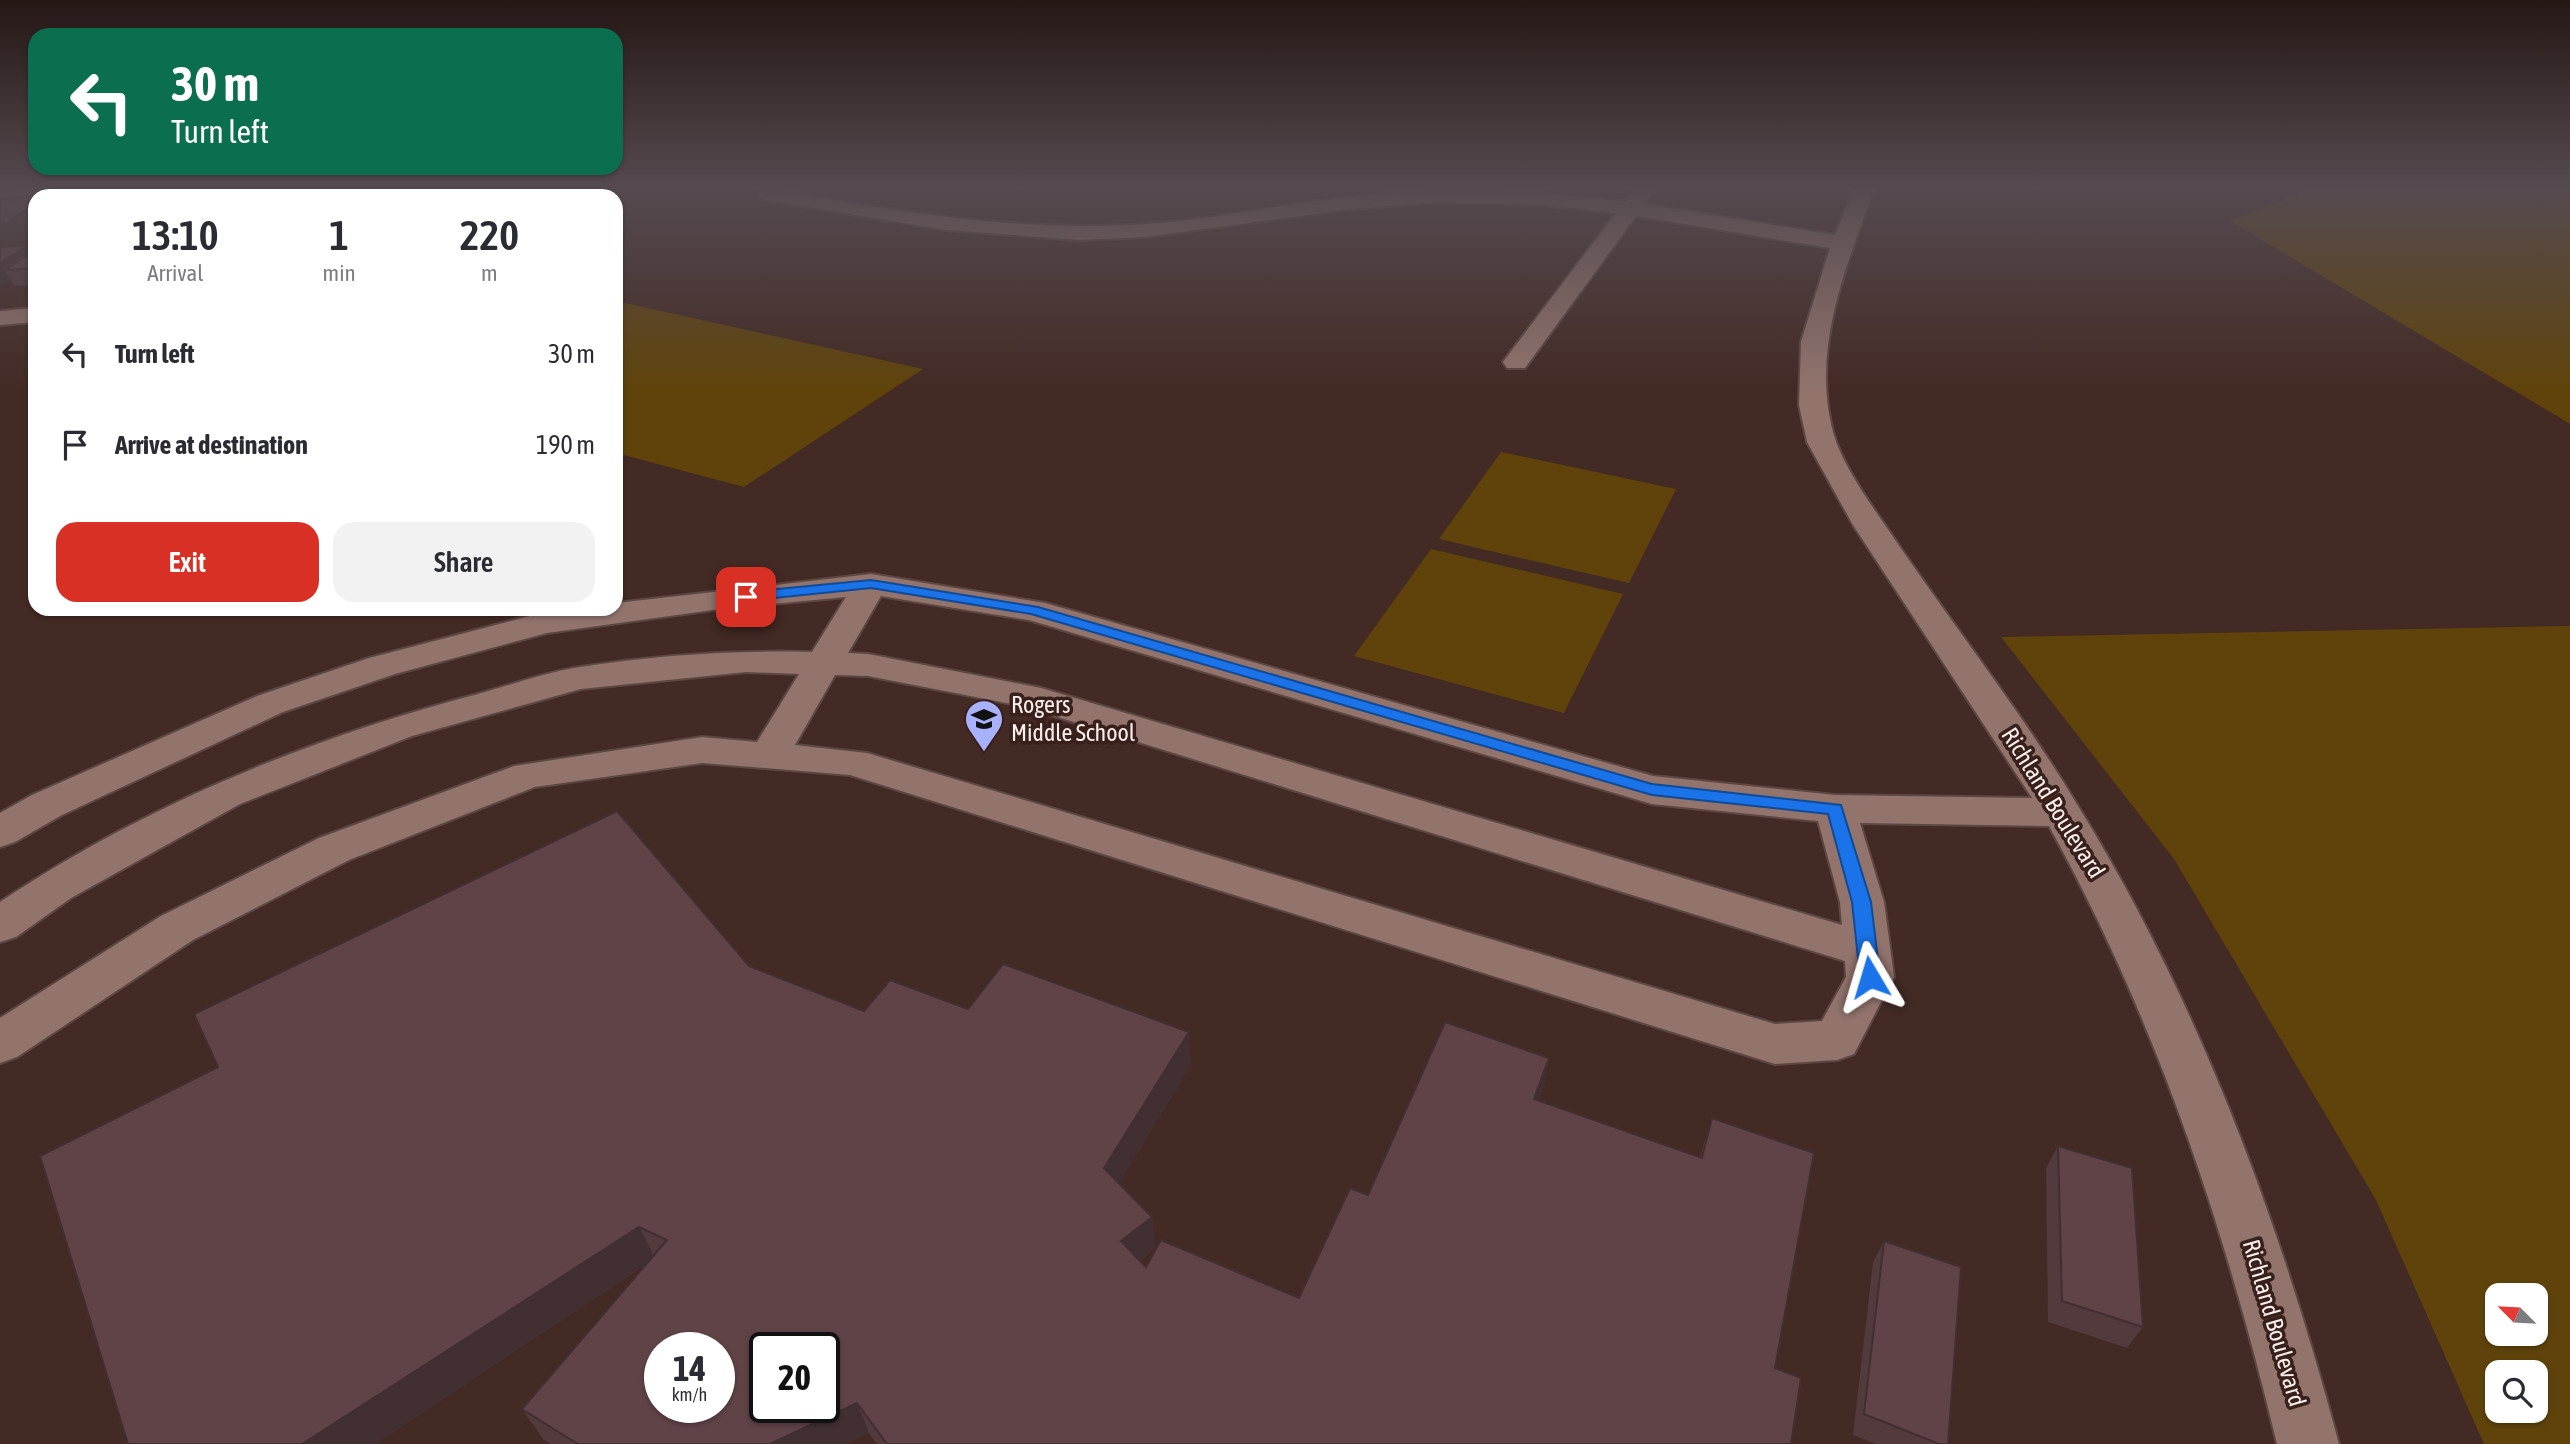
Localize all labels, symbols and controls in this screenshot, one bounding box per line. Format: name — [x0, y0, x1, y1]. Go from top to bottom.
text: 30 m — [171, 55, 259, 111]
icon: left — [56, 56, 147, 147]
text: Turn left — [171, 113, 269, 150]
text: 13:10 — [132, 211, 219, 259]
text: 1 — [329, 211, 349, 259]
text: 220 — [460, 211, 519, 259]
text: Arrival — [147, 260, 203, 286]
text: min — [323, 260, 356, 286]
text: m — [481, 260, 498, 286]
icon: left — [56, 335, 94, 373]
text: Turn left — [115, 339, 195, 369]
text: 30 m — [548, 339, 595, 369]
icon: arrive — [56, 426, 94, 464]
text: Arrive at destination — [115, 430, 308, 460]
text: 190 m — [536, 430, 595, 460]
button: Exit — [56, 522, 319, 602]
button: Share — [333, 522, 595, 602]
pin — [716, 567, 776, 627]
icon: arrive — [727, 578, 765, 616]
place label: Rogers Middle School — [1011, 691, 1136, 746]
school or university icon: Rogers Middle School — [963, 698, 1005, 753]
street label: Richland Boulevard — [1996, 723, 2110, 883]
position arrow — [1833, 940, 1907, 1014]
street label: Richland Boulevard — [2238, 1236, 2311, 1409]
north arrow — [2485, 1283, 2548, 1346]
map controls — [2485, 1283, 2548, 1423]
speed limit sign: 20 — [749, 1332, 840, 1423]
text: 14 — [673, 1348, 706, 1388]
button: search — [2485, 1360, 2548, 1423]
text: km/h — [672, 1384, 707, 1405]

